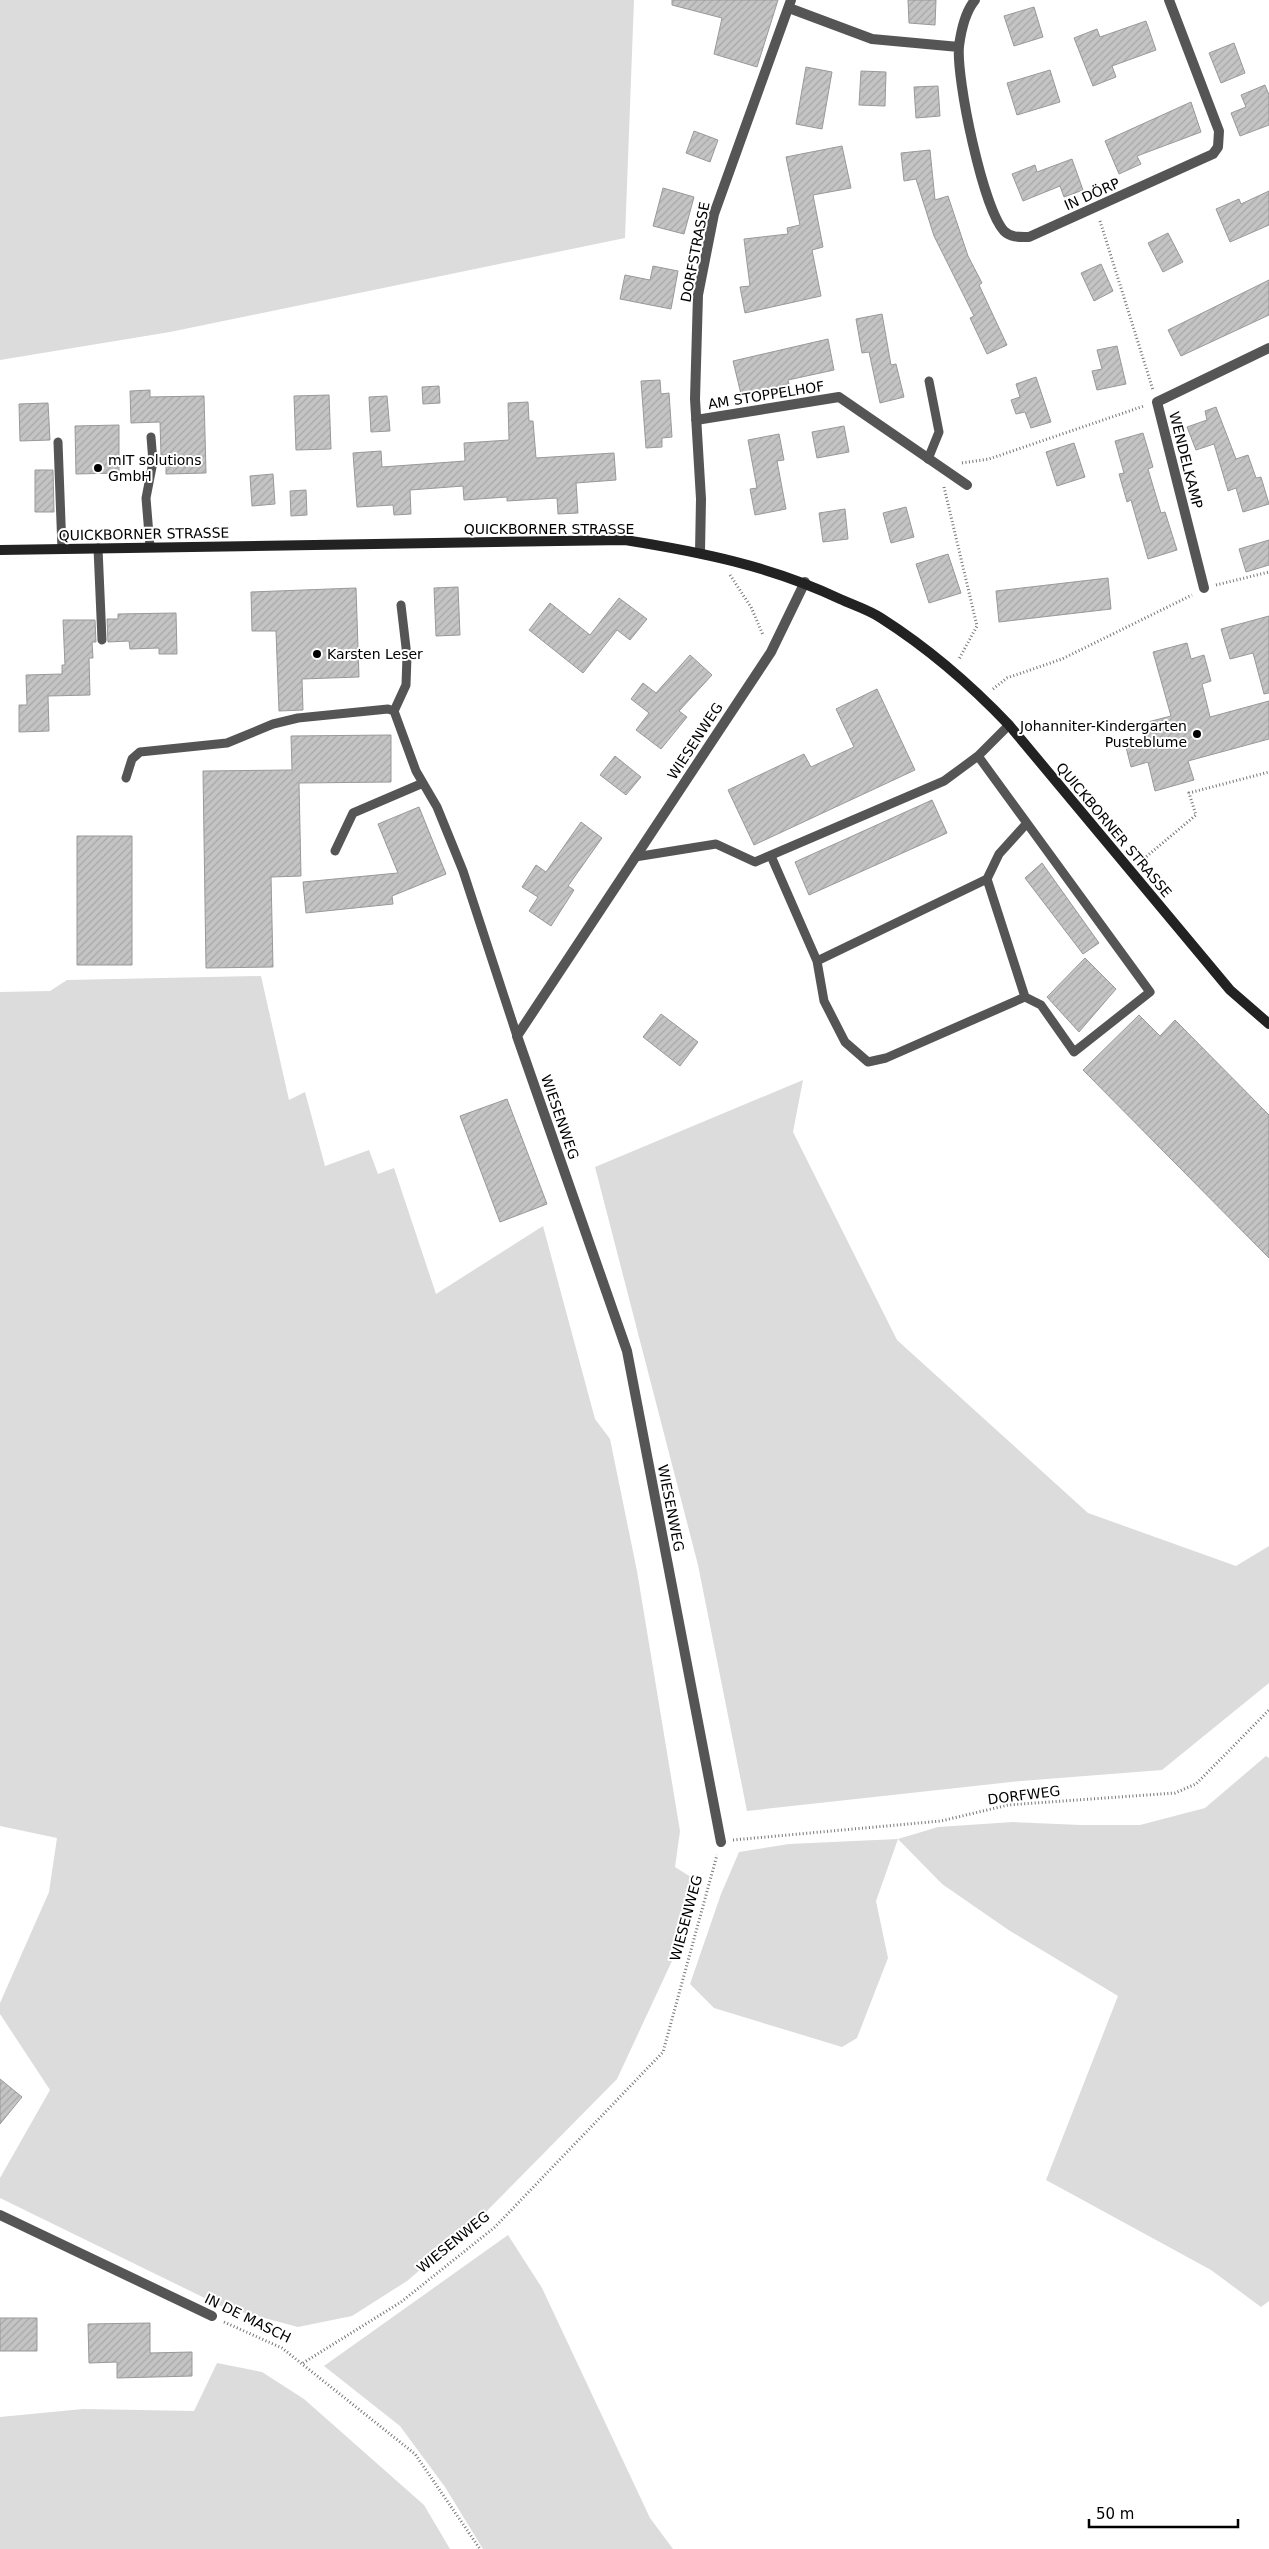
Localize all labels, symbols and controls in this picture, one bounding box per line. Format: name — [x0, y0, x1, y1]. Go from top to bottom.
street label: IN DÖRP — [1061, 174, 1122, 213]
street label: DORFSTRASSE — [677, 200, 713, 304]
street label: AM STOPPELHOF — [707, 378, 825, 412]
street label: WENDELKAMP — [1166, 410, 1206, 510]
place label: mIT solutions GmbH — [108, 452, 202, 484]
marker: mIT solutions GmbH — [92, 462, 104, 474]
street label: QUICKBORNER STRASSE — [464, 521, 634, 537]
street label: QUICKBORNER STRASSE — [58, 525, 230, 543]
place label: Karsten Leser — [327, 646, 423, 662]
marker: Karsten Leser — [311, 648, 323, 660]
street label: WIESENWEG — [664, 700, 726, 782]
place label: Johanniter-Kindergarten Pusteblume — [1019, 718, 1187, 750]
marker: Johanniter-Kindergarten Pusteblume — [1191, 728, 1203, 740]
street label: QUICKBORNER STRASSE — [1053, 759, 1175, 901]
street label: WIESENWEG — [538, 1073, 582, 1161]
street label: WIESENWEG — [655, 1463, 687, 1553]
street label: DORFWEG — [987, 1783, 1061, 1807]
street label: WIESENWEG — [667, 1873, 705, 1963]
street label: WIESENWEG — [414, 2208, 492, 2276]
street label: IN DE MASCH — [202, 2290, 294, 2346]
scale bar — [1089, 2496, 1238, 2528]
text: 50 m — [1096, 2505, 1134, 2523]

